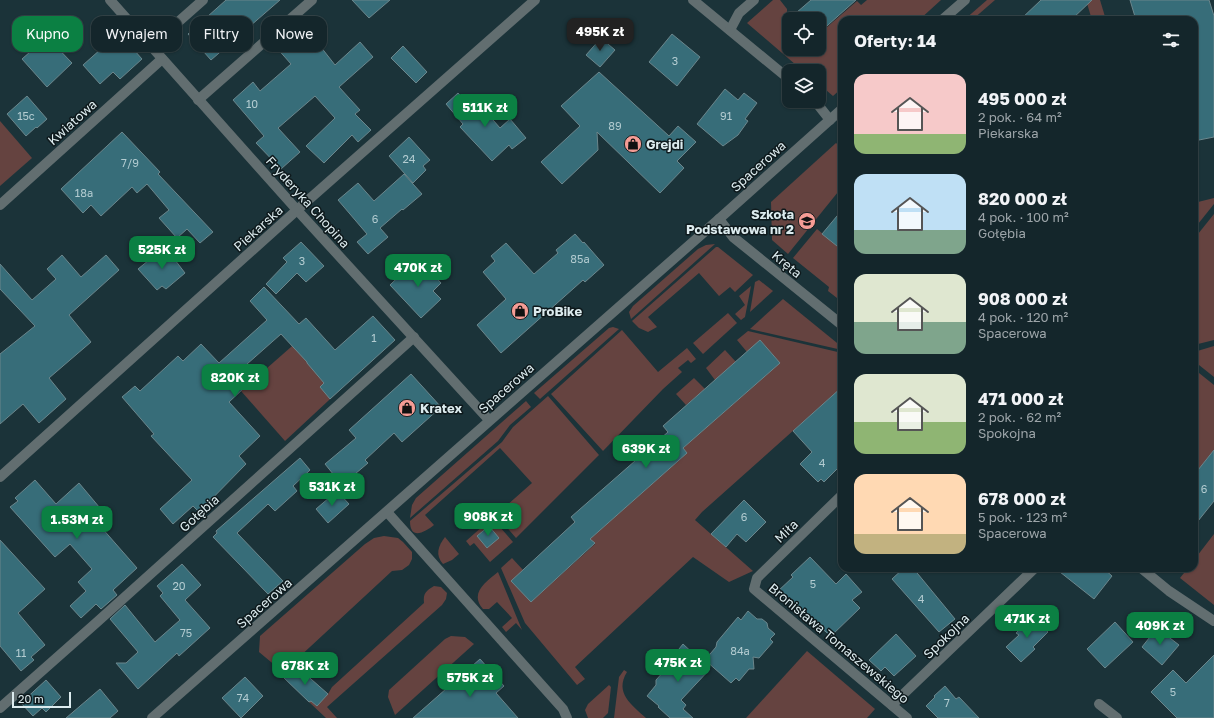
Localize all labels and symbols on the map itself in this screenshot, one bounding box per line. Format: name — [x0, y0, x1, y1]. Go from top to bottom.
pin: 495K zł — [563, 18, 637, 52]
house number: 3 — [672, 54, 678, 67]
pin: 511K zł — [448, 94, 522, 128]
street label: Kwiatowa — [44, 96, 100, 148]
house number: 10 — [246, 97, 258, 110]
house number: 15c — [17, 109, 35, 122]
house number: 91 — [720, 109, 732, 122]
house number: 89 — [608, 119, 622, 132]
shop icon: Grejdi — [623, 134, 643, 154]
place label: Grejdi — [646, 136, 683, 152]
street label: Spacerowa — [727, 137, 789, 195]
house number: 24 — [402, 152, 416, 165]
street label: Fryderyka Chopina — [263, 153, 353, 251]
house number: 7/9 — [121, 156, 139, 169]
house number: 18a — [75, 186, 93, 199]
street label: Piekarska — [230, 202, 286, 254]
place label: Szkoła Podstawowa nr 2 — [686, 206, 794, 237]
school or university icon: Szkoła Podstawowa nr 2 — [797, 211, 817, 231]
house number: 6 — [372, 212, 379, 225]
pin: 525K zł — [125, 236, 199, 270]
street label: Kręta — [769, 247, 805, 281]
house number: 85a — [570, 252, 590, 265]
house number: 3 — [299, 254, 305, 267]
pin: 470K zł — [381, 254, 455, 288]
shop icon: ProBike — [510, 301, 530, 321]
place label: ProBike — [533, 303, 582, 319]
house number: 1 — [371, 331, 377, 344]
street label: Spacerowa — [475, 359, 537, 417]
pin: 820K zł — [198, 364, 272, 398]
shop icon: Kratex — [397, 398, 417, 418]
place label: Kratex — [420, 400, 462, 416]
pin: 639K zł — [609, 435, 683, 469]
house number: 4 — [819, 456, 826, 469]
pin: 531K zł — [295, 473, 369, 507]
house number: 6 — [1201, 482, 1208, 495]
street label: Gołębia — [176, 491, 222, 535]
pin: 908K zł — [451, 503, 525, 537]
pin: 1.53M zł — [36, 506, 118, 540]
house number: 6 — [741, 510, 748, 523]
street label: Miła — [771, 516, 801, 546]
street label: Spacerowa — [233, 574, 295, 632]
house number: 5 — [810, 577, 816, 590]
house number: 20 — [172, 579, 186, 592]
street label: Bronisława Tomaszewskiego — [766, 580, 913, 707]
house number: 4 — [918, 592, 925, 605]
pin: 471K zł — [990, 605, 1064, 639]
street label: Spokojna — [920, 610, 972, 662]
pin: 409K zł — [1123, 612, 1197, 646]
house number: 75 — [180, 626, 192, 639]
house number: 84a — [730, 644, 750, 657]
house number: 11 — [16, 646, 26, 659]
pin: 475K zł — [641, 649, 715, 683]
pin: 678K zł — [268, 652, 342, 686]
pin: 575K zł — [433, 664, 507, 698]
house number: 5 — [1170, 685, 1176, 698]
scale bar — [12, 690, 71, 709]
house number: 74 — [237, 691, 250, 704]
house number: 7 — [944, 696, 950, 709]

